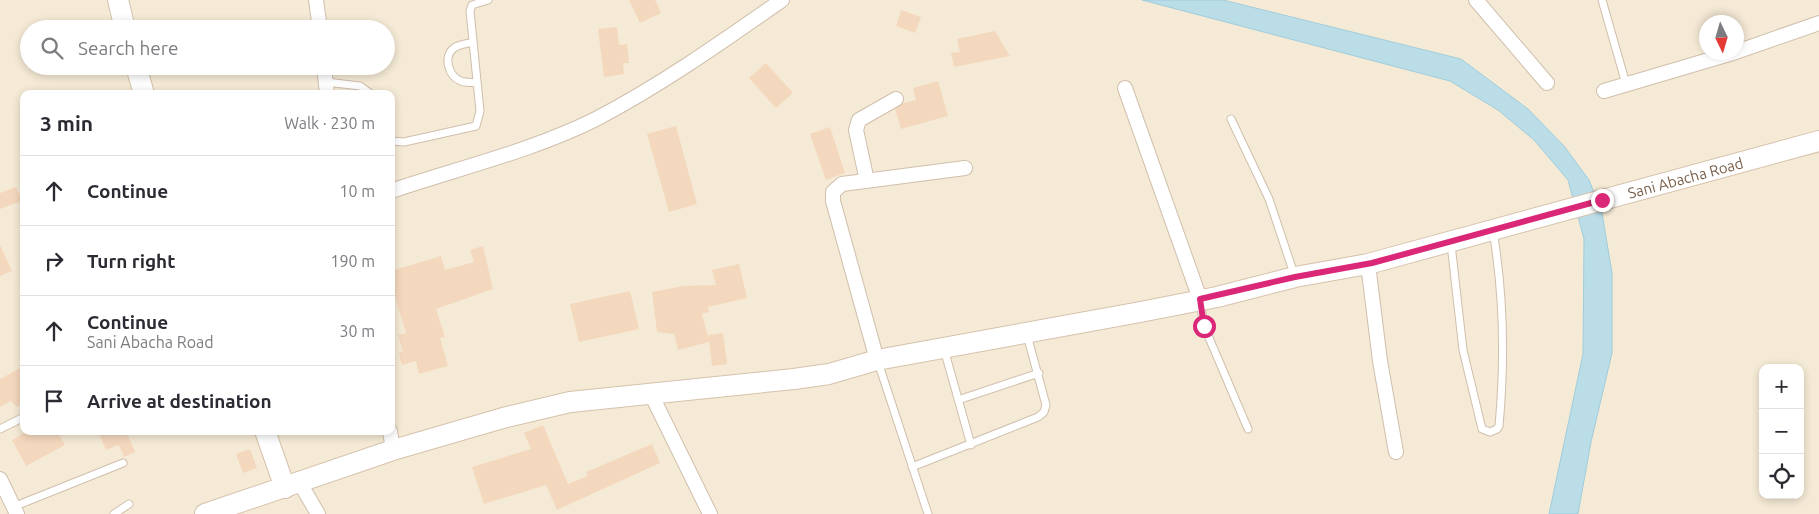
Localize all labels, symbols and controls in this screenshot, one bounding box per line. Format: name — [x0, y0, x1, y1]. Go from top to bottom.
north arrow — [1699, 15, 1744, 60]
search box — [20, 20, 395, 75]
icon: search — [38, 34, 66, 62]
text: Search here — [78, 37, 178, 59]
text: 3 min — [40, 111, 93, 135]
text: Walk · 230 m — [284, 114, 375, 132]
street label: Sani Abacha Road — [1626, 154, 1745, 201]
icon: ahead — [40, 177, 68, 205]
text: Continue — [87, 180, 168, 202]
text: 10 m — [339, 182, 375, 200]
route end — [1591, 189, 1614, 212]
icon: right — [40, 247, 68, 275]
text: Turn right — [87, 250, 175, 272]
text: 190 m — [330, 252, 375, 270]
text: Continue — [87, 311, 168, 333]
route start — [1193, 315, 1216, 338]
icon: ahead — [40, 317, 68, 345]
text: 30 m — [339, 322, 375, 340]
text: Sani Abacha Road — [87, 333, 214, 351]
map controls — [1759, 364, 1804, 499]
button: + — [1759, 364, 1804, 409]
icon: arrive — [40, 387, 68, 415]
text: Arrive at destination — [87, 390, 272, 412]
button: − — [1759, 409, 1804, 454]
button: locate — [1759, 454, 1804, 499]

